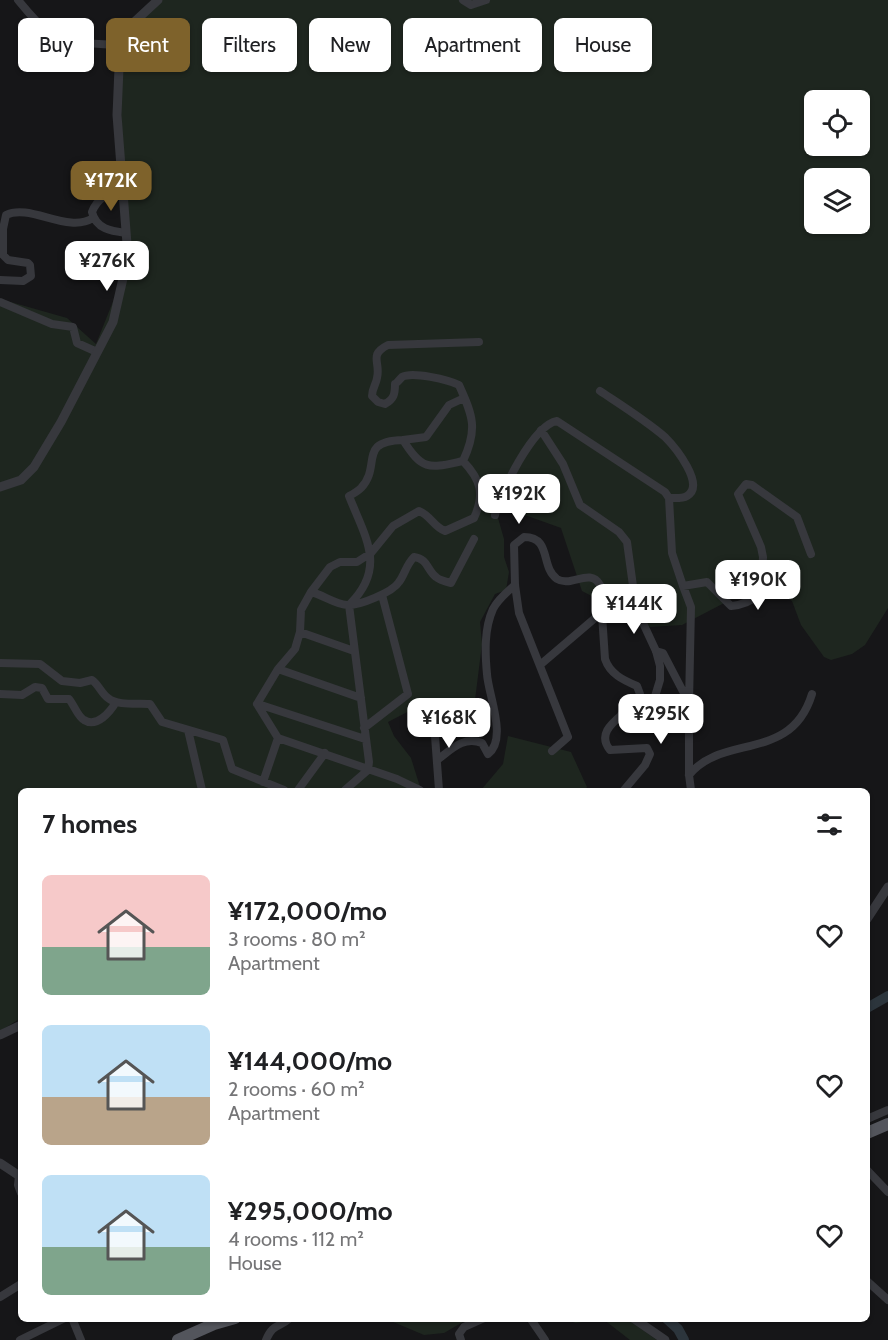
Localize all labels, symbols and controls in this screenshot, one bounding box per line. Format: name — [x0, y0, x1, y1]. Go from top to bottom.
chip: Buy — [18, 18, 94, 72]
chip: Rent — [106, 18, 190, 72]
chip: Filters — [202, 18, 297, 72]
chip: New — [309, 18, 391, 72]
chip: Apartment — [403, 18, 542, 72]
chip: House — [554, 18, 652, 72]
map controls — [804, 90, 870, 234]
button: locate — [804, 90, 870, 156]
pin: ¥172K — [69, 161, 153, 212]
text: ¥172K — [85, 168, 137, 192]
button: layers — [804, 168, 870, 234]
pin: ¥276K — [65, 241, 149, 292]
text: ¥276K — [79, 248, 135, 272]
pin: ¥192K — [477, 474, 561, 525]
text: ¥192K — [492, 481, 546, 505]
pin: ¥190K — [716, 560, 800, 611]
text: ¥190K — [729, 567, 787, 591]
pin: ¥144K — [592, 584, 676, 635]
text: ¥144K — [606, 591, 662, 615]
pin: ¥295K — [619, 694, 703, 745]
pin: ¥168K — [407, 698, 491, 749]
text: ¥295K — [632, 701, 690, 725]
text: ¥168K — [421, 705, 477, 729]
text: 7 homes — [42, 808, 137, 840]
icon: filters — [813, 808, 846, 841]
text: ¥172,000/mo — [228, 895, 387, 927]
icon: home — [90, 899, 162, 971]
icon: heart — [813, 919, 846, 952]
text: 3 rooms · 80 m² — [228, 927, 366, 951]
text: Apartment — [228, 951, 320, 975]
text: ¥144,000/mo — [228, 1045, 392, 1077]
icon: home — [90, 1049, 162, 1121]
icon: heart — [813, 1069, 846, 1102]
text: 2 rooms · 60 m² — [228, 1077, 365, 1101]
text: Apartment — [228, 1101, 320, 1125]
text: ¥295,000/mo — [228, 1195, 393, 1227]
icon: home — [90, 1199, 162, 1271]
icon: heart — [813, 1219, 846, 1252]
text: 4 rooms · 112 m² — [228, 1227, 364, 1251]
text: House — [228, 1251, 282, 1275]

